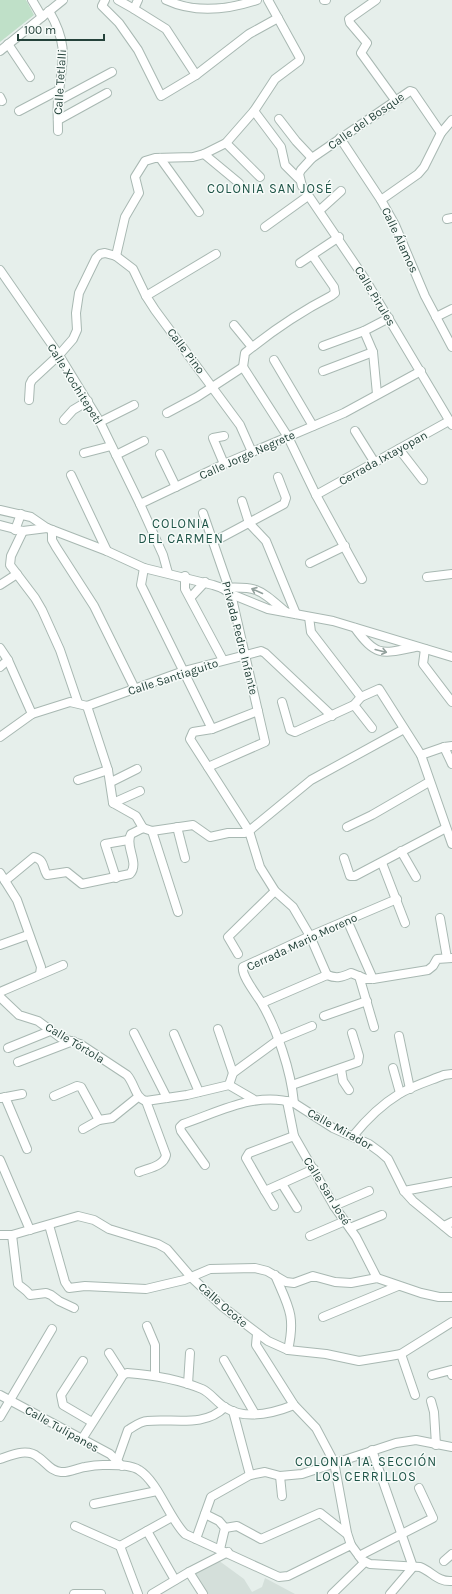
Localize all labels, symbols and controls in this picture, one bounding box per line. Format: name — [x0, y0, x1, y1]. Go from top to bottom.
scale bar — [18, 16, 104, 42]
text: 100 m — [24, 23, 56, 37]
street label: Calle Tetlalli — [51, 49, 69, 115]
street label: Calle del Bosque — [325, 89, 407, 153]
district label: COLONIA SAN JOSÉ — [207, 179, 333, 196]
street label: Calle Álamos — [379, 205, 422, 275]
street label: Calle Pirules — [352, 264, 398, 328]
street label: Calle Pino — [164, 325, 208, 377]
street label: Calle Xochitepetl — [45, 341, 105, 427]
street label: Calle Jorge Negrete — [197, 428, 297, 482]
street label: Cerrada Ixtayopan — [336, 428, 430, 488]
district label: COLONIA DEL CARMEN — [138, 516, 224, 546]
street label: Privada Pedro Infante — [219, 580, 261, 696]
one-way arrow — [251, 586, 263, 594]
one-way arrow — [374, 647, 387, 655]
street label: Calle Santiaguito — [126, 656, 220, 698]
street label: Cerrada Mario Moreno — [244, 910, 360, 974]
street label: Calle Tórtola — [43, 1020, 107, 1066]
street label: Calle Mirador — [305, 1105, 376, 1153]
street label: Calle San José — [301, 1154, 353, 1228]
street label: Calle Ocote — [195, 1280, 251, 1330]
street label: Calle Tulipanes — [23, 1403, 101, 1455]
district label: COLONIA 1A. SECCIÓN LOS CERRILLOS — [295, 1453, 437, 1484]

